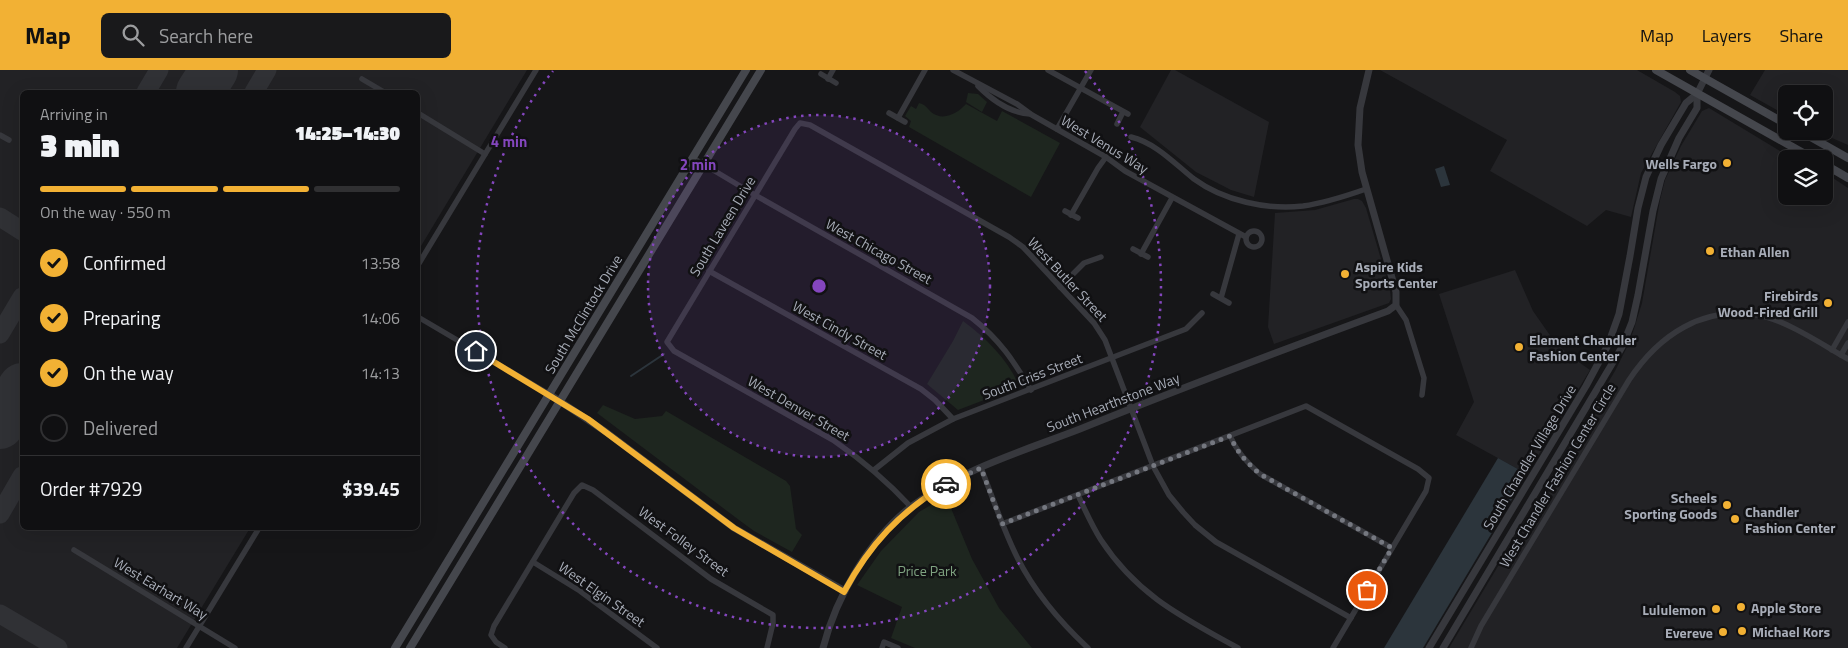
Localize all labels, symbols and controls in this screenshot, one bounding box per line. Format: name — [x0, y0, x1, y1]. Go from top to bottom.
search box — [101, 13, 451, 58]
text: Map — [25, 17, 71, 53]
icon: search — [119, 21, 147, 49]
text: Search here — [159, 21, 253, 50]
text: Map — [1640, 22, 1674, 49]
text: Layers — [1702, 22, 1751, 49]
text: Share — [1779, 22, 1823, 49]
map controls — [1778, 85, 1833, 205]
button: locate — [1778, 85, 1833, 140]
text: Arriving in — [40, 102, 108, 126]
street label: West Venus Way — [1057, 110, 1153, 179]
text: 14:25–14:30 — [295, 118, 400, 147]
text: 3 min — [40, 121, 120, 169]
text: 4 min — [491, 130, 527, 153]
button: layers — [1778, 150, 1833, 205]
text: 2 min — [680, 153, 716, 176]
place label: Wells Fargo — [1645, 153, 1717, 174]
marker: Wells Fargo — [1721, 157, 1733, 169]
street label: South Laveen Drive — [684, 172, 760, 280]
text: On the way · 550 m — [40, 200, 171, 224]
street label: West Chicago Street — [822, 213, 936, 289]
street label: West Butler Street — [1023, 232, 1113, 326]
place label: Ethan Allen — [1720, 241, 1789, 262]
marker: Ethan Allen — [1704, 245, 1716, 257]
text: Confirmed — [83, 248, 166, 277]
icon: check — [40, 249, 68, 277]
street label: South McClintock Drive — [539, 250, 627, 378]
text: 13:58 — [361, 251, 400, 275]
place label: Aspire Kids Sports Center — [1355, 256, 1438, 293]
marker: Aspire Kids Sports Center — [1339, 268, 1351, 280]
centre of rings — [810, 277, 828, 295]
place label: Firebirds Wood-Fired Grill — [1718, 285, 1818, 322]
street label: West Cindy Street — [789, 295, 891, 365]
marker: Firebirds Wood-Fired Grill — [1822, 297, 1834, 309]
text: Preparing — [83, 303, 160, 332]
icon: check — [40, 304, 68, 332]
text: 14:06 — [361, 306, 400, 330]
place label: Element Chandler Fashion Center — [1529, 329, 1637, 366]
pin — [455, 330, 497, 372]
icon: home — [462, 337, 490, 365]
marker: Element Chandler Fashion Center — [1513, 341, 1525, 353]
street label: South Criss Street — [979, 347, 1085, 405]
text: On the way — [83, 358, 174, 387]
icon: check — [40, 359, 68, 387]
text: 14:13 — [361, 361, 400, 385]
street label: South Hearthstone Way — [1043, 367, 1183, 437]
street label: West Denver Street — [744, 370, 854, 446]
street label: West Chandler Fashion Center Circle — [1493, 379, 1621, 571]
street label: South Chandler Village Drive — [1477, 380, 1581, 534]
text: Delivered — [83, 413, 158, 442]
courier — [921, 459, 971, 509]
icon: car — [932, 470, 960, 498]
text: Order #7929 — [40, 474, 142, 503]
text: $39.45 — [342, 474, 400, 503]
place label: Scheels Sporting Goods — [1624, 487, 1717, 524]
marker: Scheels Sporting Goods — [1721, 499, 1733, 511]
street label: West Folley Street — [634, 501, 734, 581]
place label: Chandler Fashion Center — [1745, 501, 1835, 538]
marker: Chandler Fashion Center — [1729, 513, 1741, 525]
street label: West Earhart Way — [110, 552, 212, 625]
street label: West Elgin Street — [554, 556, 650, 632]
park label: Price Park — [897, 560, 957, 581]
pin — [1346, 569, 1388, 611]
icon: bag — [1353, 576, 1381, 604]
place label: Apple Store — [1751, 597, 1821, 618]
place label: Lululemon — [1642, 599, 1706, 620]
marker: Apple Store — [1735, 601, 1747, 613]
marker: Lululemon — [1710, 603, 1722, 615]
place label: Michael Kors — [1752, 621, 1830, 642]
place label: Evereve — [1665, 622, 1713, 643]
marker: Michael Kors — [1736, 625, 1748, 637]
marker: Evereve — [1717, 626, 1729, 638]

